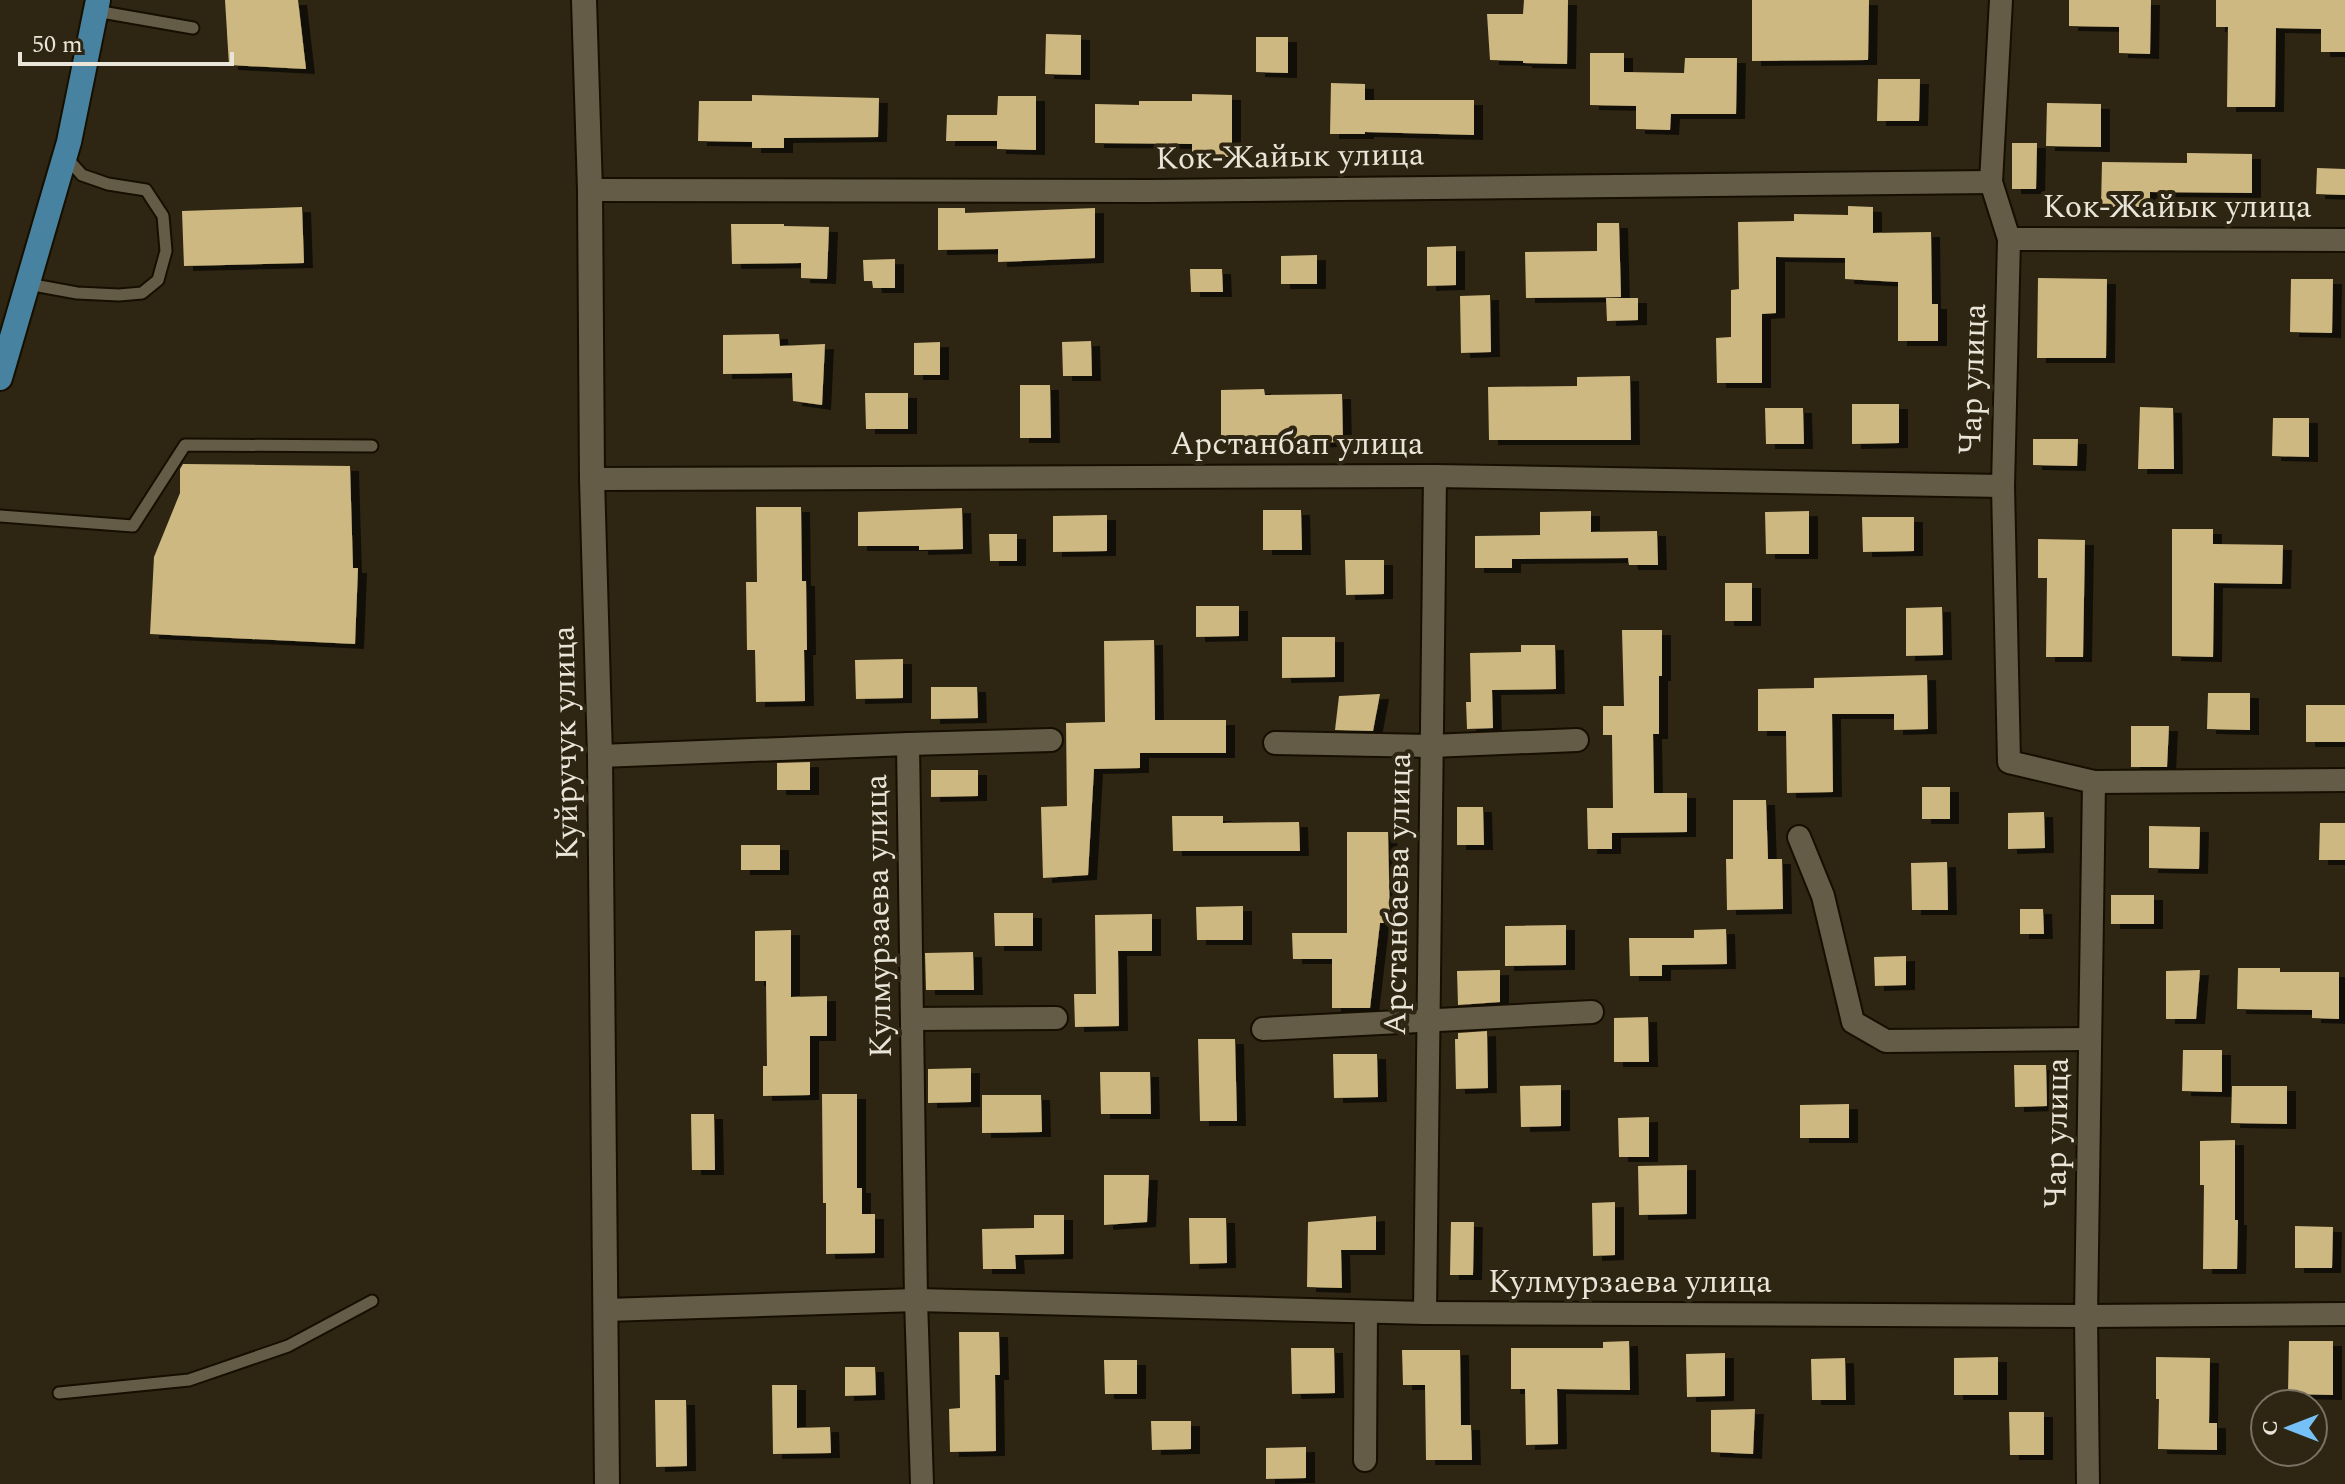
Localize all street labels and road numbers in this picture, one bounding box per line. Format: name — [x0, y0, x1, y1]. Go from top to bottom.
street label: Кок-Жайык улица — [1155, 130, 1425, 184]
street label: Кок-Жайык улица — [2042, 183, 2312, 232]
street label: Чар улица — [1946, 302, 2000, 456]
street label: Арстанбап улица — [1170, 420, 1424, 469]
street label: Куйручук улица — [539, 625, 593, 861]
street label: Арстанбаева улица — [1371, 752, 1425, 1036]
street label: Кулмурзаева улица — [852, 773, 906, 1058]
street label: Чар улица — [2031, 1057, 2083, 1209]
street label: Кулмурзаева улица — [1488, 1258, 1772, 1307]

